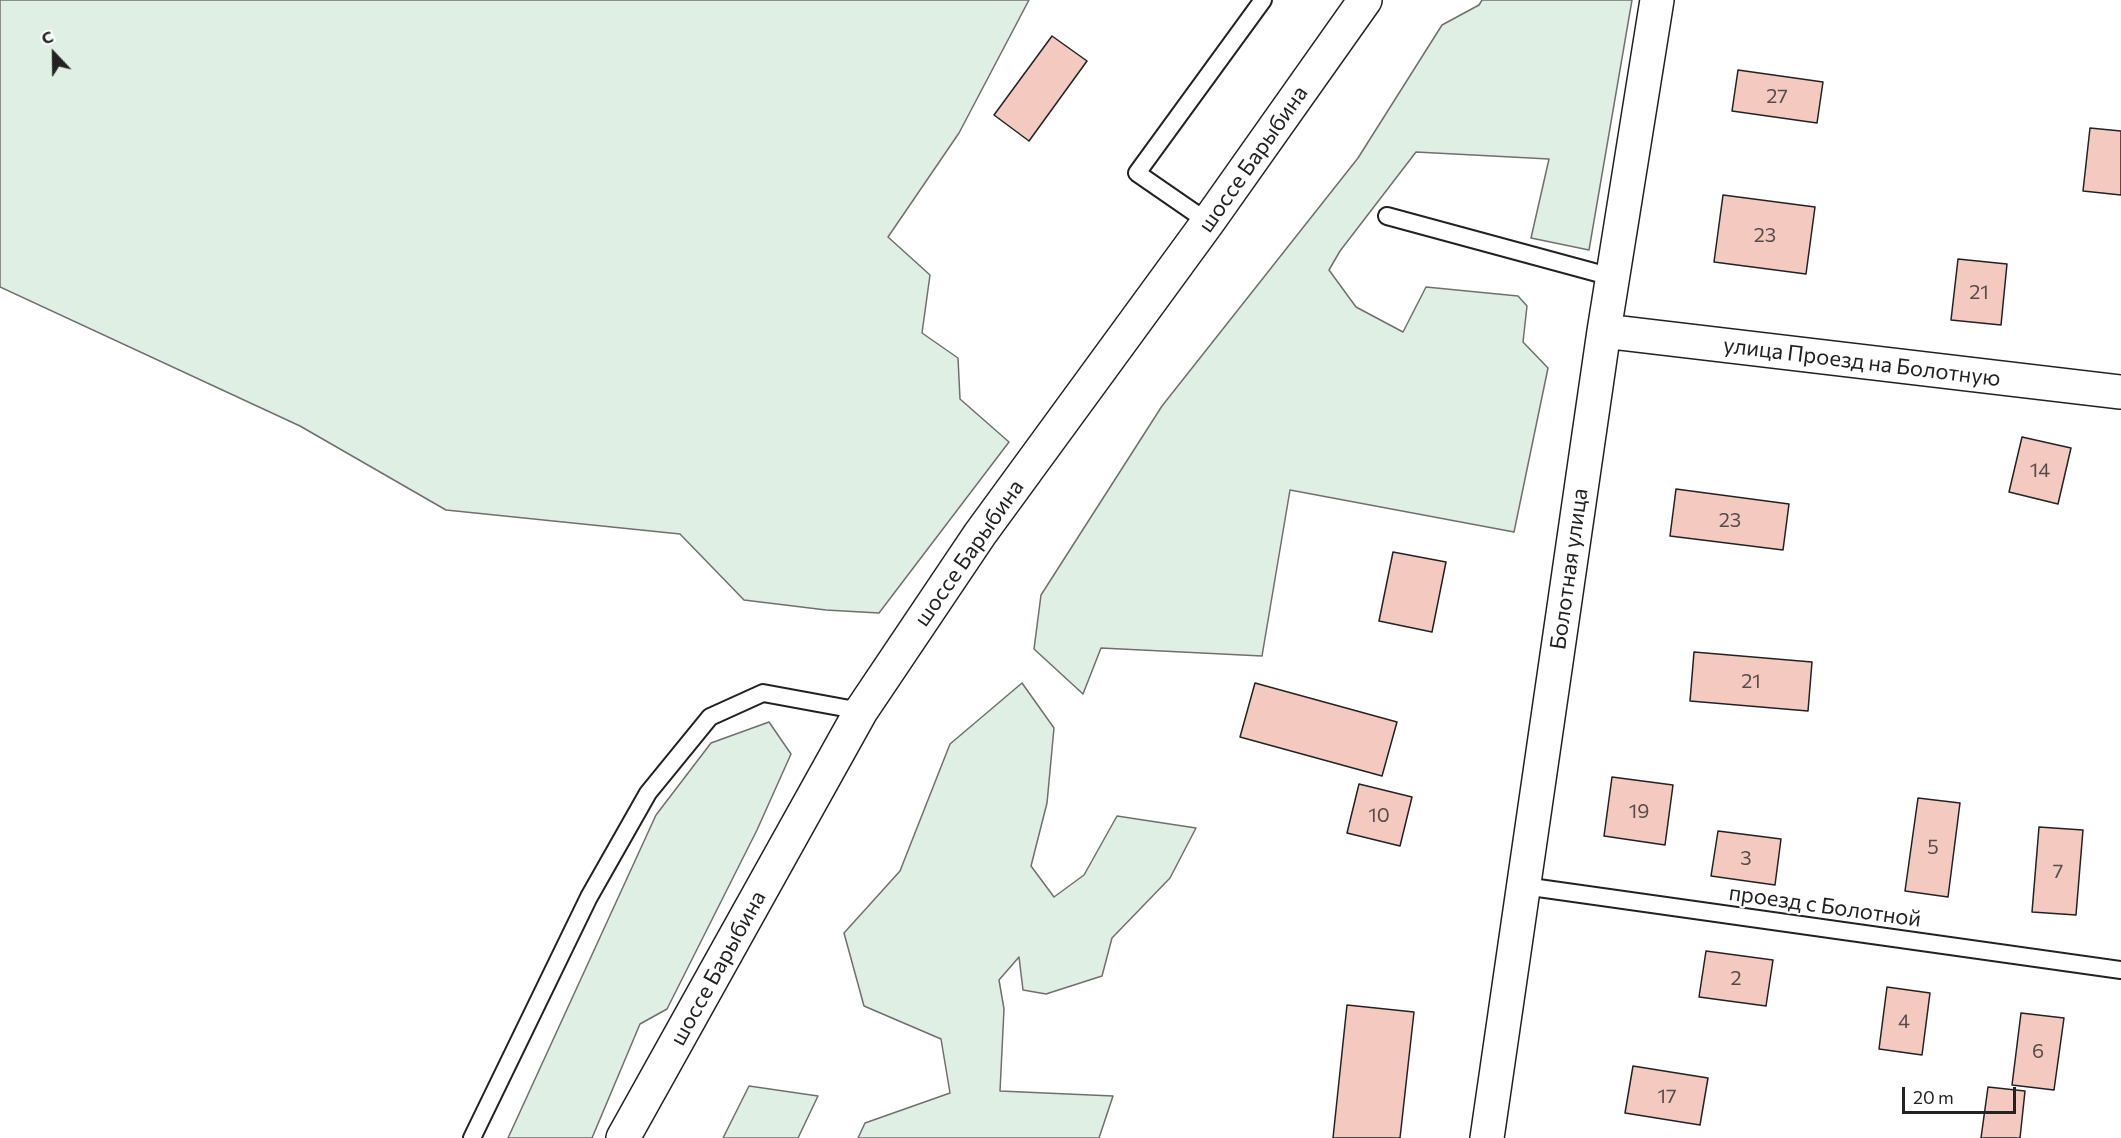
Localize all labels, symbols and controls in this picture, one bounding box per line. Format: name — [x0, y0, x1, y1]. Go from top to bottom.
north arrow — [24, 24, 84, 84]
text: С — [38, 26, 56, 48]
street label: шоссе Барыбина — [1193, 81, 1313, 237]
house number: 27 — [1766, 84, 1788, 108]
house number: 23 — [1754, 223, 1776, 247]
house number: 21 — [1969, 280, 1989, 304]
street label: улица Проезд на Болотную — [1722, 332, 2002, 392]
house number: 14 — [2030, 458, 2050, 482]
street label: шоссе Барыбина — [909, 475, 1029, 631]
street label: Болотная улица — [1545, 487, 1593, 651]
house number: 23 — [1719, 508, 1741, 532]
house number: 21 — [1741, 669, 1761, 693]
house number: 19 — [1629, 799, 1649, 823]
house number: 10 — [1368, 803, 1390, 827]
house number: 5 — [1927, 835, 1939, 859]
house number: 3 — [1740, 846, 1752, 870]
house number: 7 — [2053, 859, 2063, 883]
street label: проезд с Болотной — [1727, 879, 1923, 933]
street label: шоссе Барыбина — [665, 886, 771, 1050]
house number: 2 — [1730, 966, 1742, 990]
house number: 4 — [1898, 1009, 1910, 1033]
house number: 6 — [2032, 1039, 2044, 1063]
scale bar — [1905, 1075, 2019, 1113]
house number: 17 — [1657, 1084, 1677, 1108]
text: 20 m — [1913, 1086, 1954, 1108]

